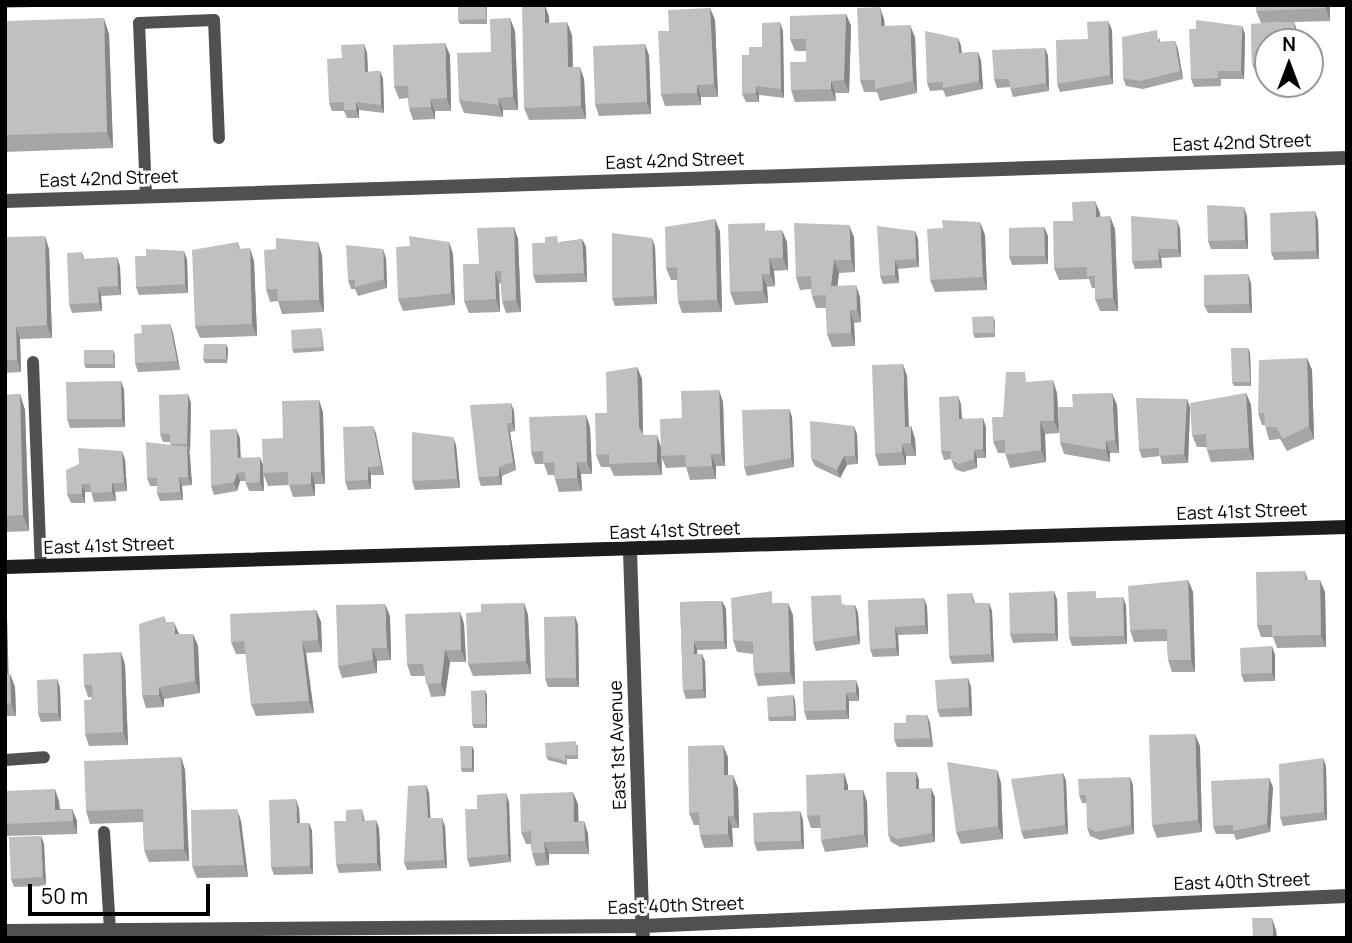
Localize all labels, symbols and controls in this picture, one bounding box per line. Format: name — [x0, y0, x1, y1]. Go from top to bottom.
north arrow — [1254, 28, 1324, 98]
text: N — [1282, 31, 1296, 57]
street label: East 42nd Street — [1172, 129, 1312, 155]
street label: East 42nd Street — [605, 147, 745, 173]
street label: East 42nd Street — [39, 165, 179, 191]
street label: East 41st Street — [1176, 498, 1308, 524]
street label: East 41st Street — [609, 517, 741, 543]
street label: East 41st Street — [43, 532, 175, 558]
street label: East 1st Avenue — [604, 680, 630, 810]
street label: East 40th Street — [1173, 868, 1311, 894]
scale bar — [32, 870, 214, 914]
text: 50 m — [41, 882, 88, 910]
street label: East 40th Street — [607, 892, 745, 918]

